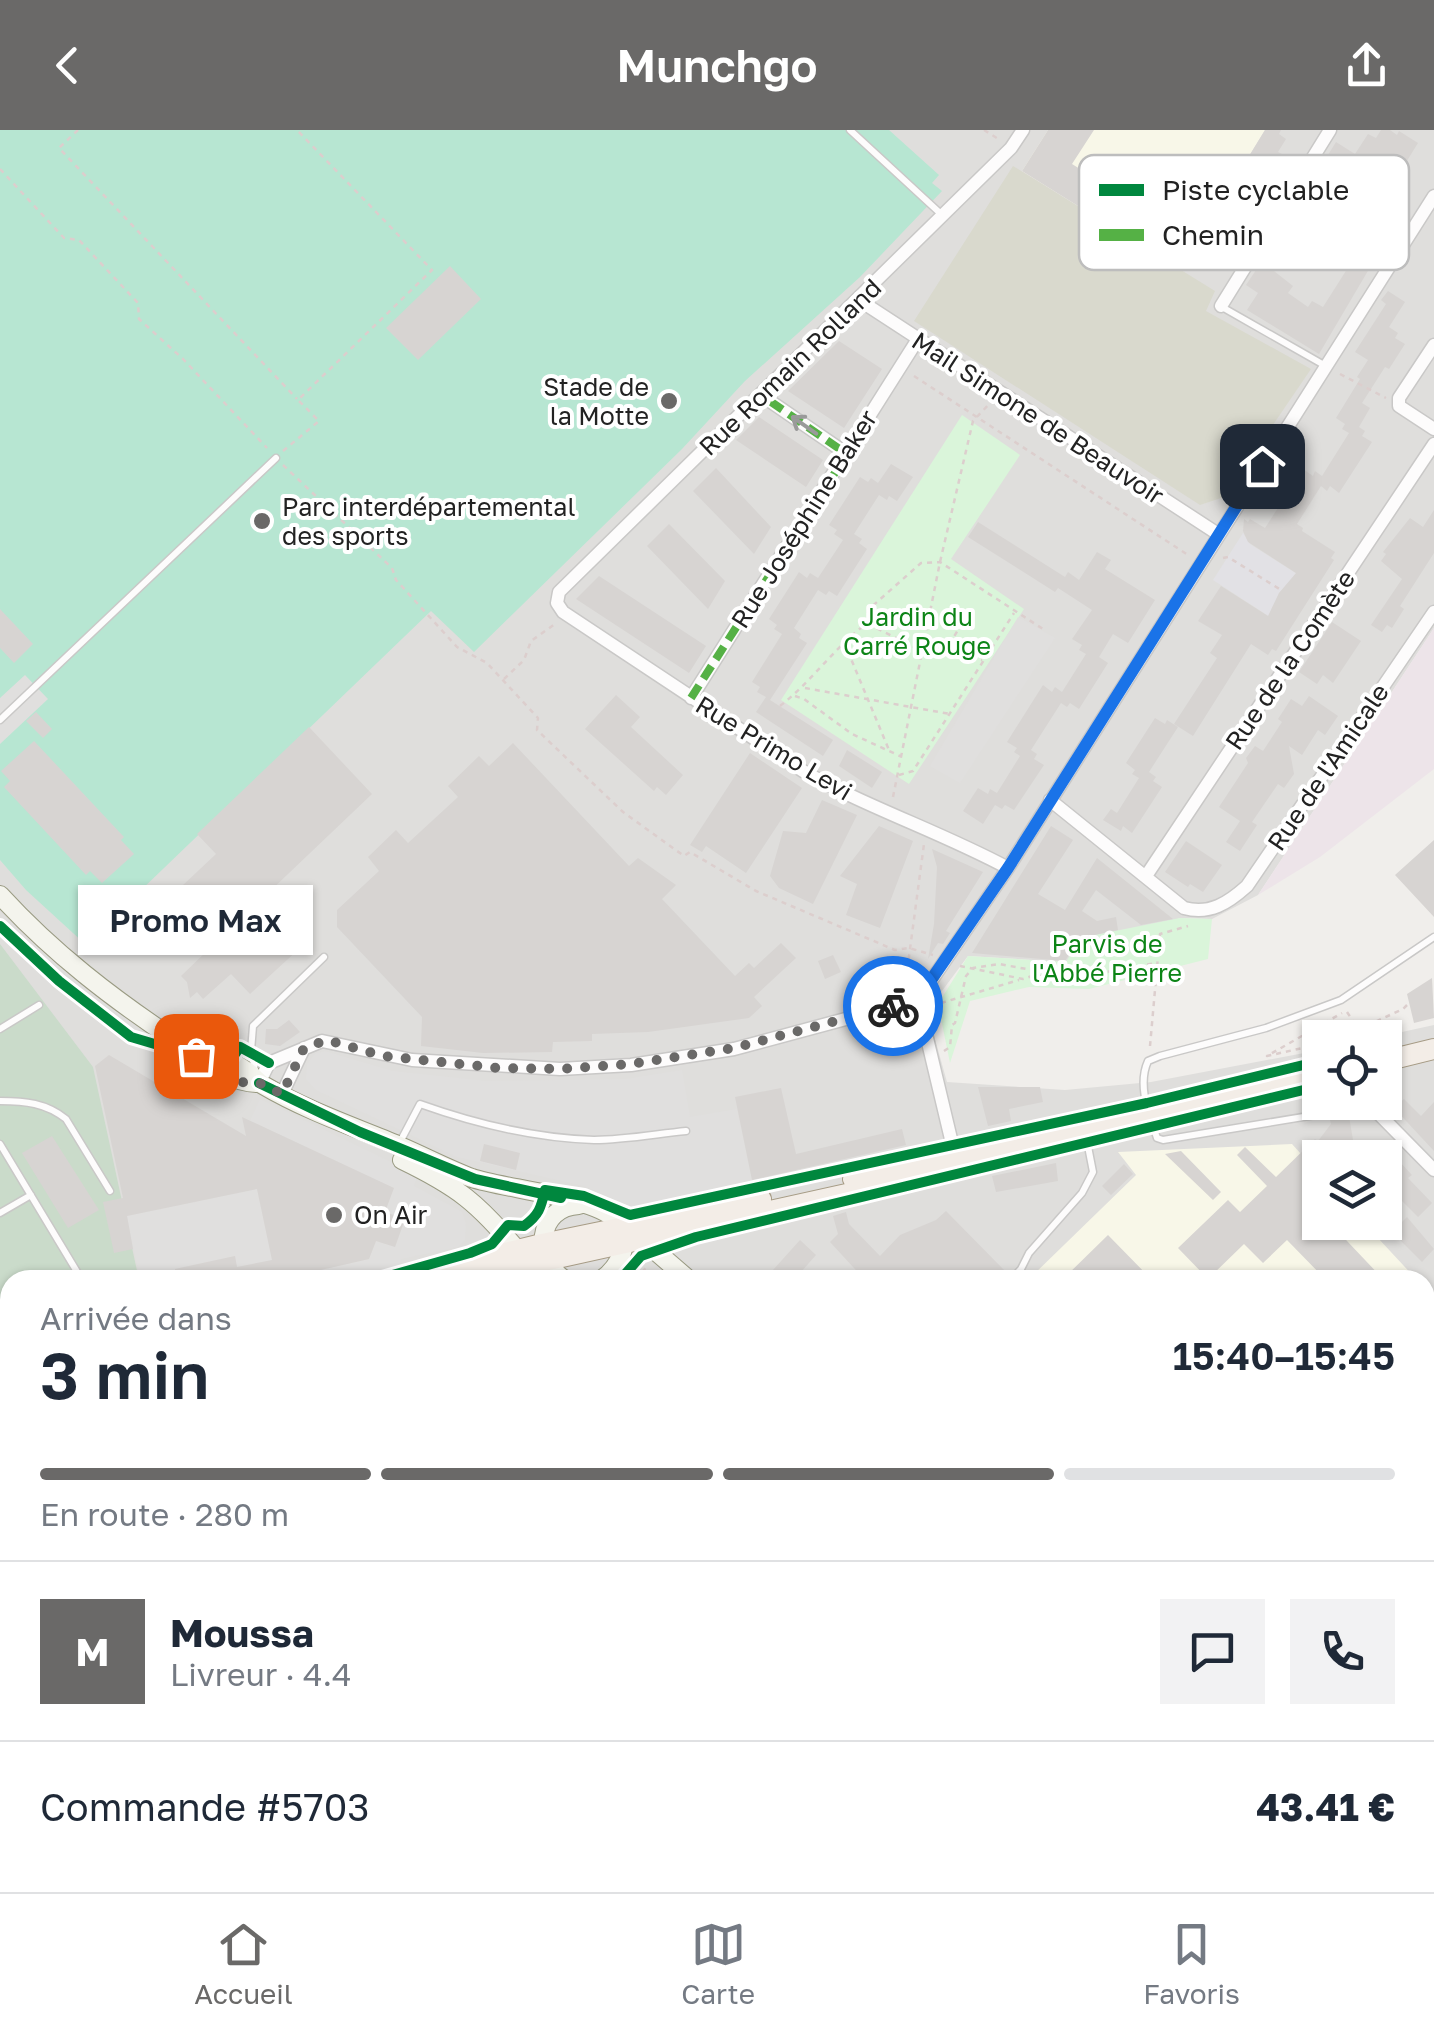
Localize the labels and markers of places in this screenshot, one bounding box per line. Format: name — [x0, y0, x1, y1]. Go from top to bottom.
place label: Stade de la Motte — [543, 371, 649, 431]
marker: Stade de la Motte — [658, 390, 680, 412]
pin — [1220, 424, 1305, 509]
place label: Parc interdépartemental des sports — [282, 491, 575, 551]
marker: Parc interdépartemental des sports — [251, 510, 273, 532]
callout: Promo Max — [79, 886, 314, 956]
pin — [154, 1014, 239, 1099]
place label: On Air — [354, 1199, 428, 1230]
marker: On Air — [323, 1204, 345, 1226]

